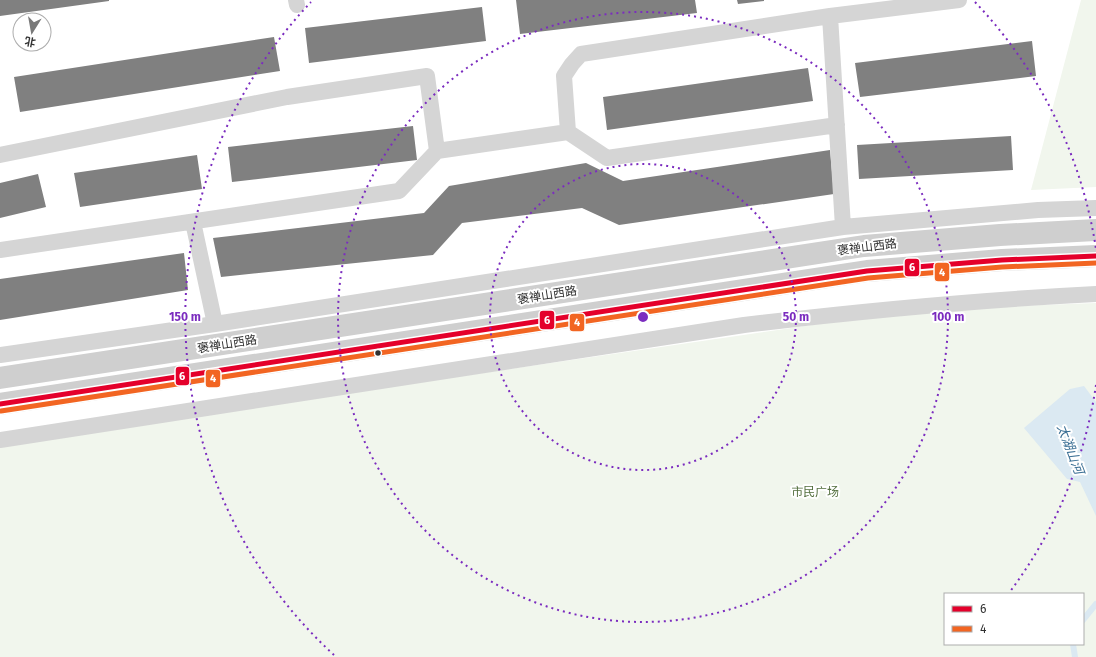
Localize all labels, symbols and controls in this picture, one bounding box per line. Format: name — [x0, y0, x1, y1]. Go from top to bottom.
north arrow — [12, 12, 52, 52]
text: 北 — [24, 34, 37, 49]
street label: 褒禅山西路 — [836, 236, 898, 258]
line badge: 6 — [904, 258, 920, 277]
text: 6 — [909, 261, 915, 274]
line badge: 4 — [934, 262, 950, 282]
text: 4 — [939, 266, 945, 279]
street label: 褒禅山西路 — [516, 283, 578, 307]
text: 150 m — [169, 310, 201, 324]
line badge: 6 — [539, 310, 555, 330]
centre of rings — [636, 310, 650, 324]
text: 50 m — [783, 310, 809, 324]
text: 100 m — [932, 310, 964, 324]
line badge: 4 — [569, 313, 585, 332]
text: 6 — [544, 314, 550, 327]
text: 4 — [574, 316, 580, 329]
street label: 褒禅山西路 — [196, 332, 258, 356]
unlabelled marker — [373, 348, 383, 358]
line badge: 6 — [175, 366, 190, 386]
line badge: 4 — [205, 369, 221, 388]
text: 6 — [179, 370, 185, 383]
text: 4 — [210, 372, 216, 385]
water label: 太湖山河 — [1054, 422, 1088, 479]
park label: 市民广场 — [791, 485, 839, 499]
legend — [944, 593, 1084, 645]
text: 6 — [980, 602, 986, 616]
text: 4 — [980, 622, 987, 636]

